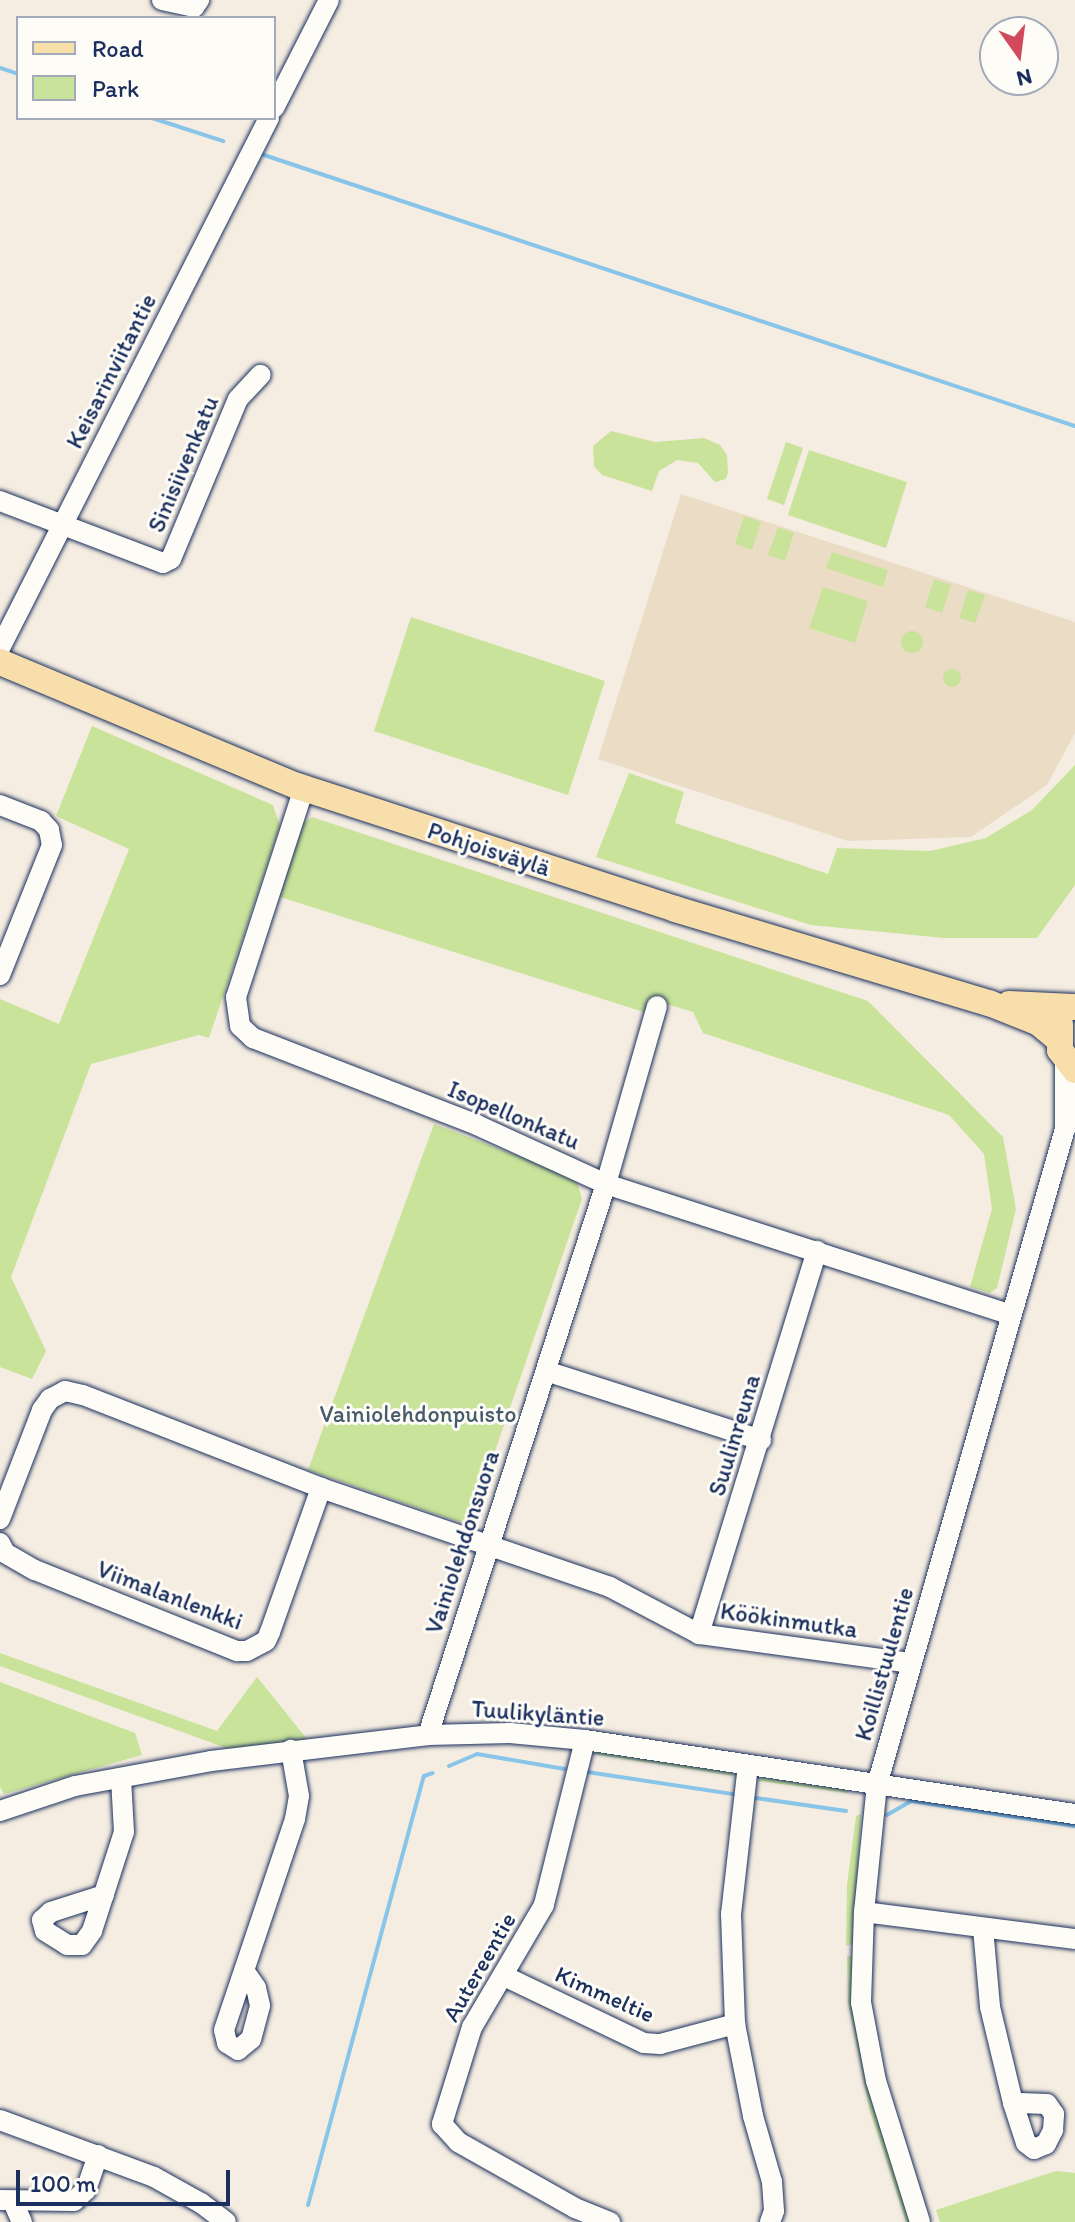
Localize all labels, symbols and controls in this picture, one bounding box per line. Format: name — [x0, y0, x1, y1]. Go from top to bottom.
legend — [16, 16, 276, 120]
north arrow — [979, 16, 1059, 96]
text: Road — [92, 34, 144, 63]
text: N — [1014, 63, 1035, 93]
text: Park — [92, 74, 139, 103]
street label: Keisarinviitantie — [60, 289, 162, 453]
street label: Sinisiivenkatu — [141, 391, 225, 537]
street label: Pohjoisväylä — [424, 816, 554, 882]
street label: Isopellonkatu — [444, 1074, 584, 1156]
street label: Suulinreuna — [702, 1371, 766, 1499]
park label: Vainiolehdonpuisto — [320, 1400, 516, 1428]
street label: Vainiolehdonsuora — [419, 1447, 505, 1637]
street label: Viimalanlenkki — [93, 1554, 247, 1636]
street label: Koillistuulentie — [848, 1584, 920, 1744]
street label: Köökinmutka — [719, 1596, 859, 1644]
street label: Tuulikyläntie — [471, 1694, 605, 1732]
street label: Autereentie — [436, 1907, 522, 2027]
street label: Kimmeltie — [551, 1959, 659, 2029]
scale bar — [20, 2154, 234, 2204]
text: 100 m — [30, 2169, 96, 2198]

